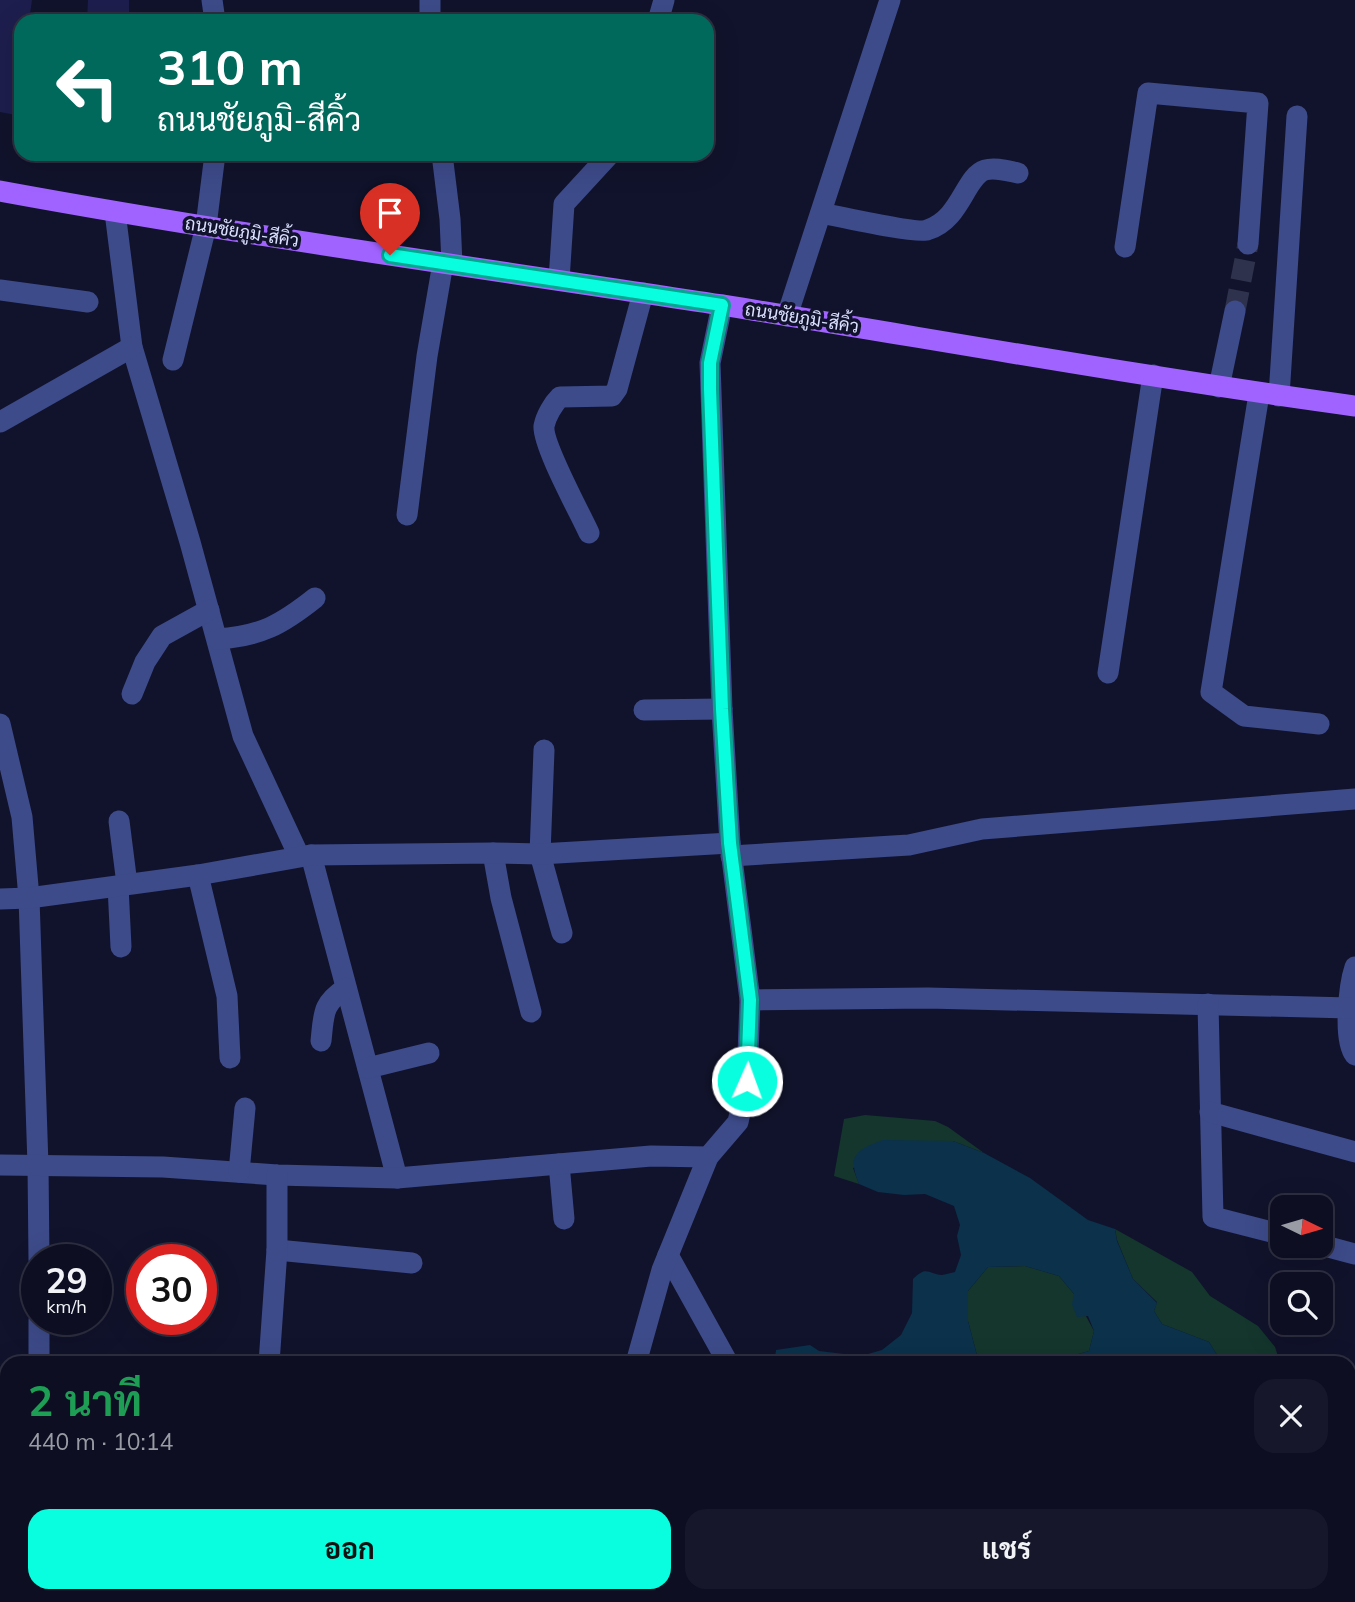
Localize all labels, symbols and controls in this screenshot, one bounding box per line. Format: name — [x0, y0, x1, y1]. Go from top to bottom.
text: 310 m — [157, 36, 303, 97]
icon: left — [42, 42, 133, 133]
text: ถนนชัยภูมิ-สีคิ้ว — [157, 99, 361, 139]
pin — [360, 183, 420, 255]
icon: arrive — [371, 194, 409, 232]
street label: ถนนชัยภูมิ-สีคิ้ว — [183, 208, 301, 254]
street label: ถนนชัยภูมิ-สีคิ้ว — [743, 294, 861, 340]
position arrow — [710, 1044, 784, 1118]
north arrow — [1270, 1195, 1334, 1258]
map controls — [1270, 1195, 1333, 1335]
speed limit sign: 30 — [126, 1244, 217, 1335]
text: 29 — [45, 1258, 88, 1302]
button: search — [1270, 1272, 1333, 1335]
text: km/h — [46, 1295, 87, 1318]
text: 2 นาที — [28, 1374, 142, 1427]
button: close — [1254, 1379, 1328, 1453]
text: 440 m · 10:14 — [28, 1427, 173, 1456]
button: ออก — [28, 1509, 671, 1589]
button: แชร์ — [685, 1509, 1328, 1589]

